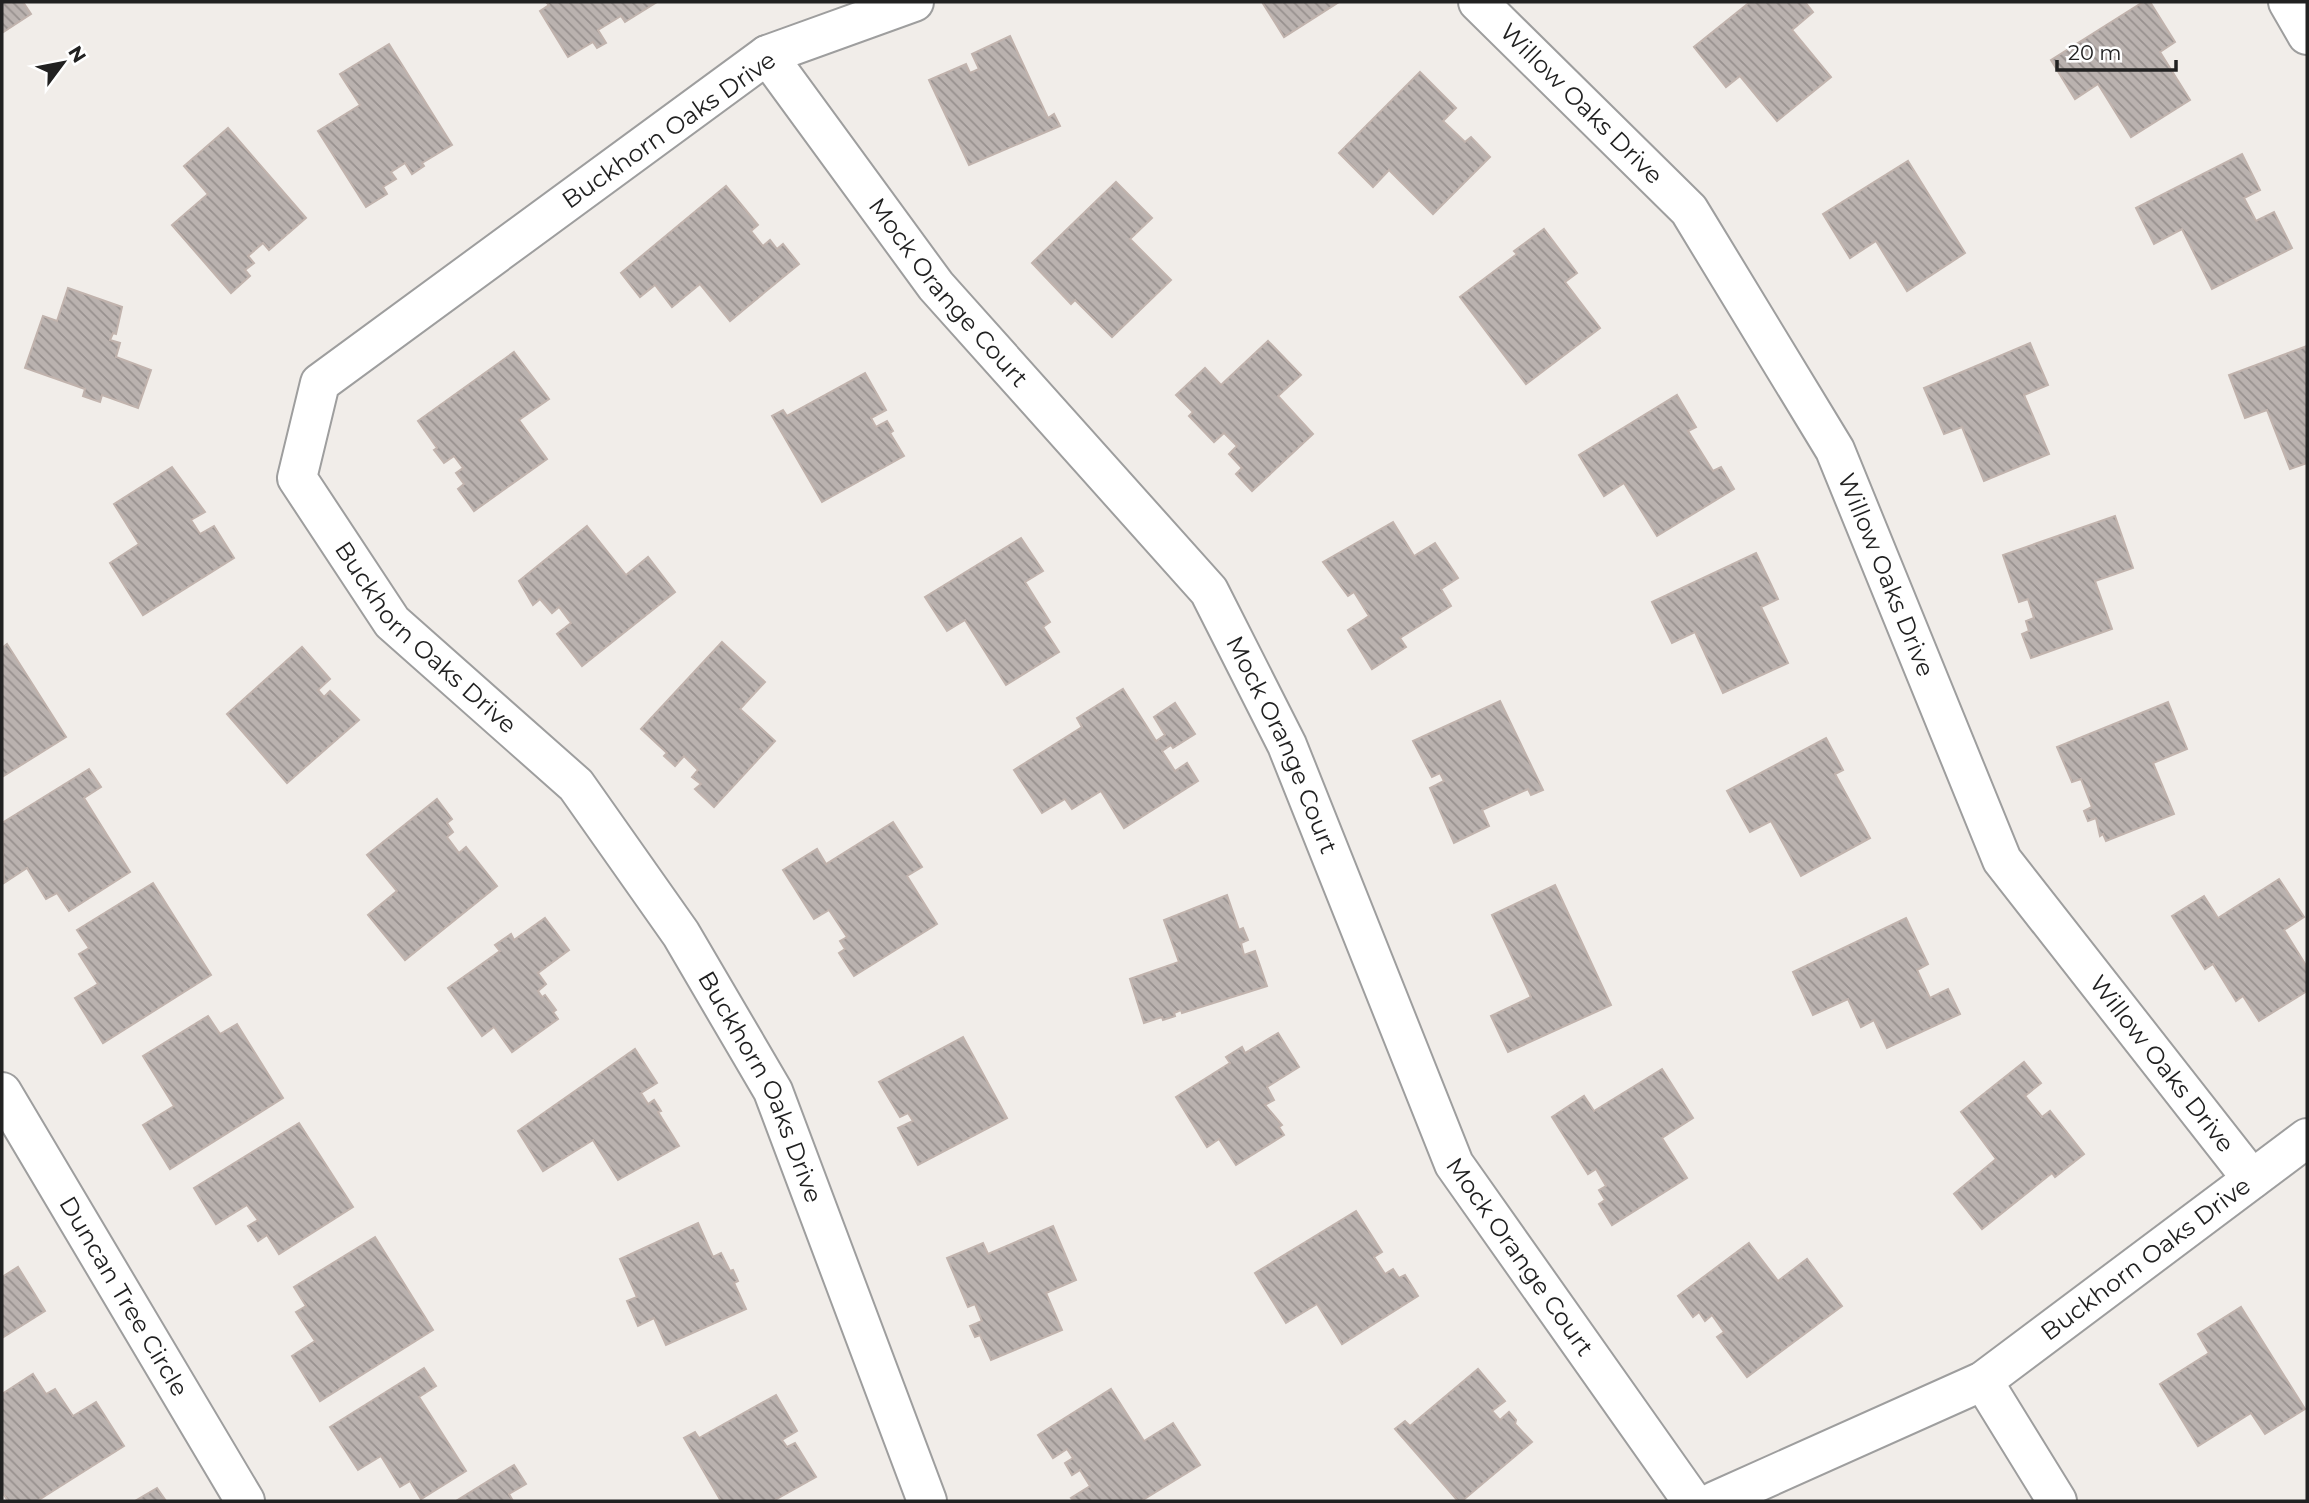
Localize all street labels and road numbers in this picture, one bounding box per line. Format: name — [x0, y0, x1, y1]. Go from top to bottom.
street label: Willow Oaks Drive — [1494, 17, 1669, 190]
street label: Buckhorn Oaks Drive — [556, 45, 781, 214]
street label: Mock Orange Court — [863, 192, 1035, 393]
street label: Willow Oaks Drive — [1832, 469, 1941, 681]
street label: Buckhorn Oaks Drive — [329, 536, 523, 739]
street label: Mock Orange Court — [1220, 631, 1344, 858]
street label: Buckhorn Oaks Drive — [692, 966, 829, 1207]
street label: Willow Oaks Drive — [2084, 969, 2241, 1158]
street label: Mock Orange Court — [1440, 1152, 1600, 1362]
street label: Buckhorn Oaks Drive — [2035, 1171, 2256, 1347]
street label: Duncan Tree Circle — [53, 1191, 195, 1402]

